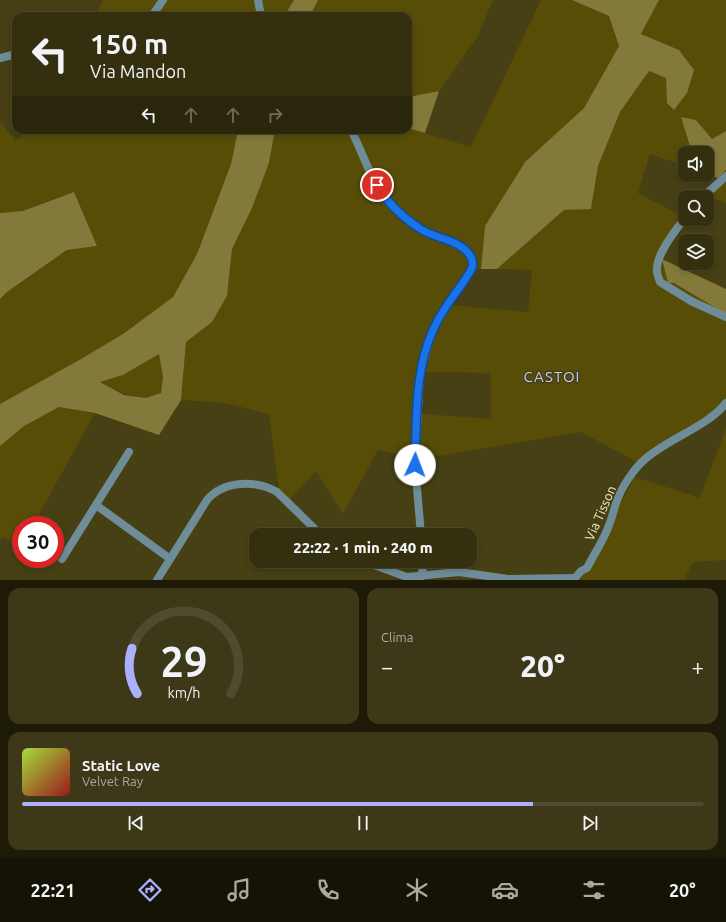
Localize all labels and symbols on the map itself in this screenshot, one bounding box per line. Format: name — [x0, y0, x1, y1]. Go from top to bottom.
pin — [360, 168, 394, 202]
district label: CASTOI — [524, 368, 580, 385]
position arrow — [394, 444, 436, 486]
street label: Via Tisson — [582, 483, 618, 543]
speed limit sign: 30 — [12, 516, 64, 568]

